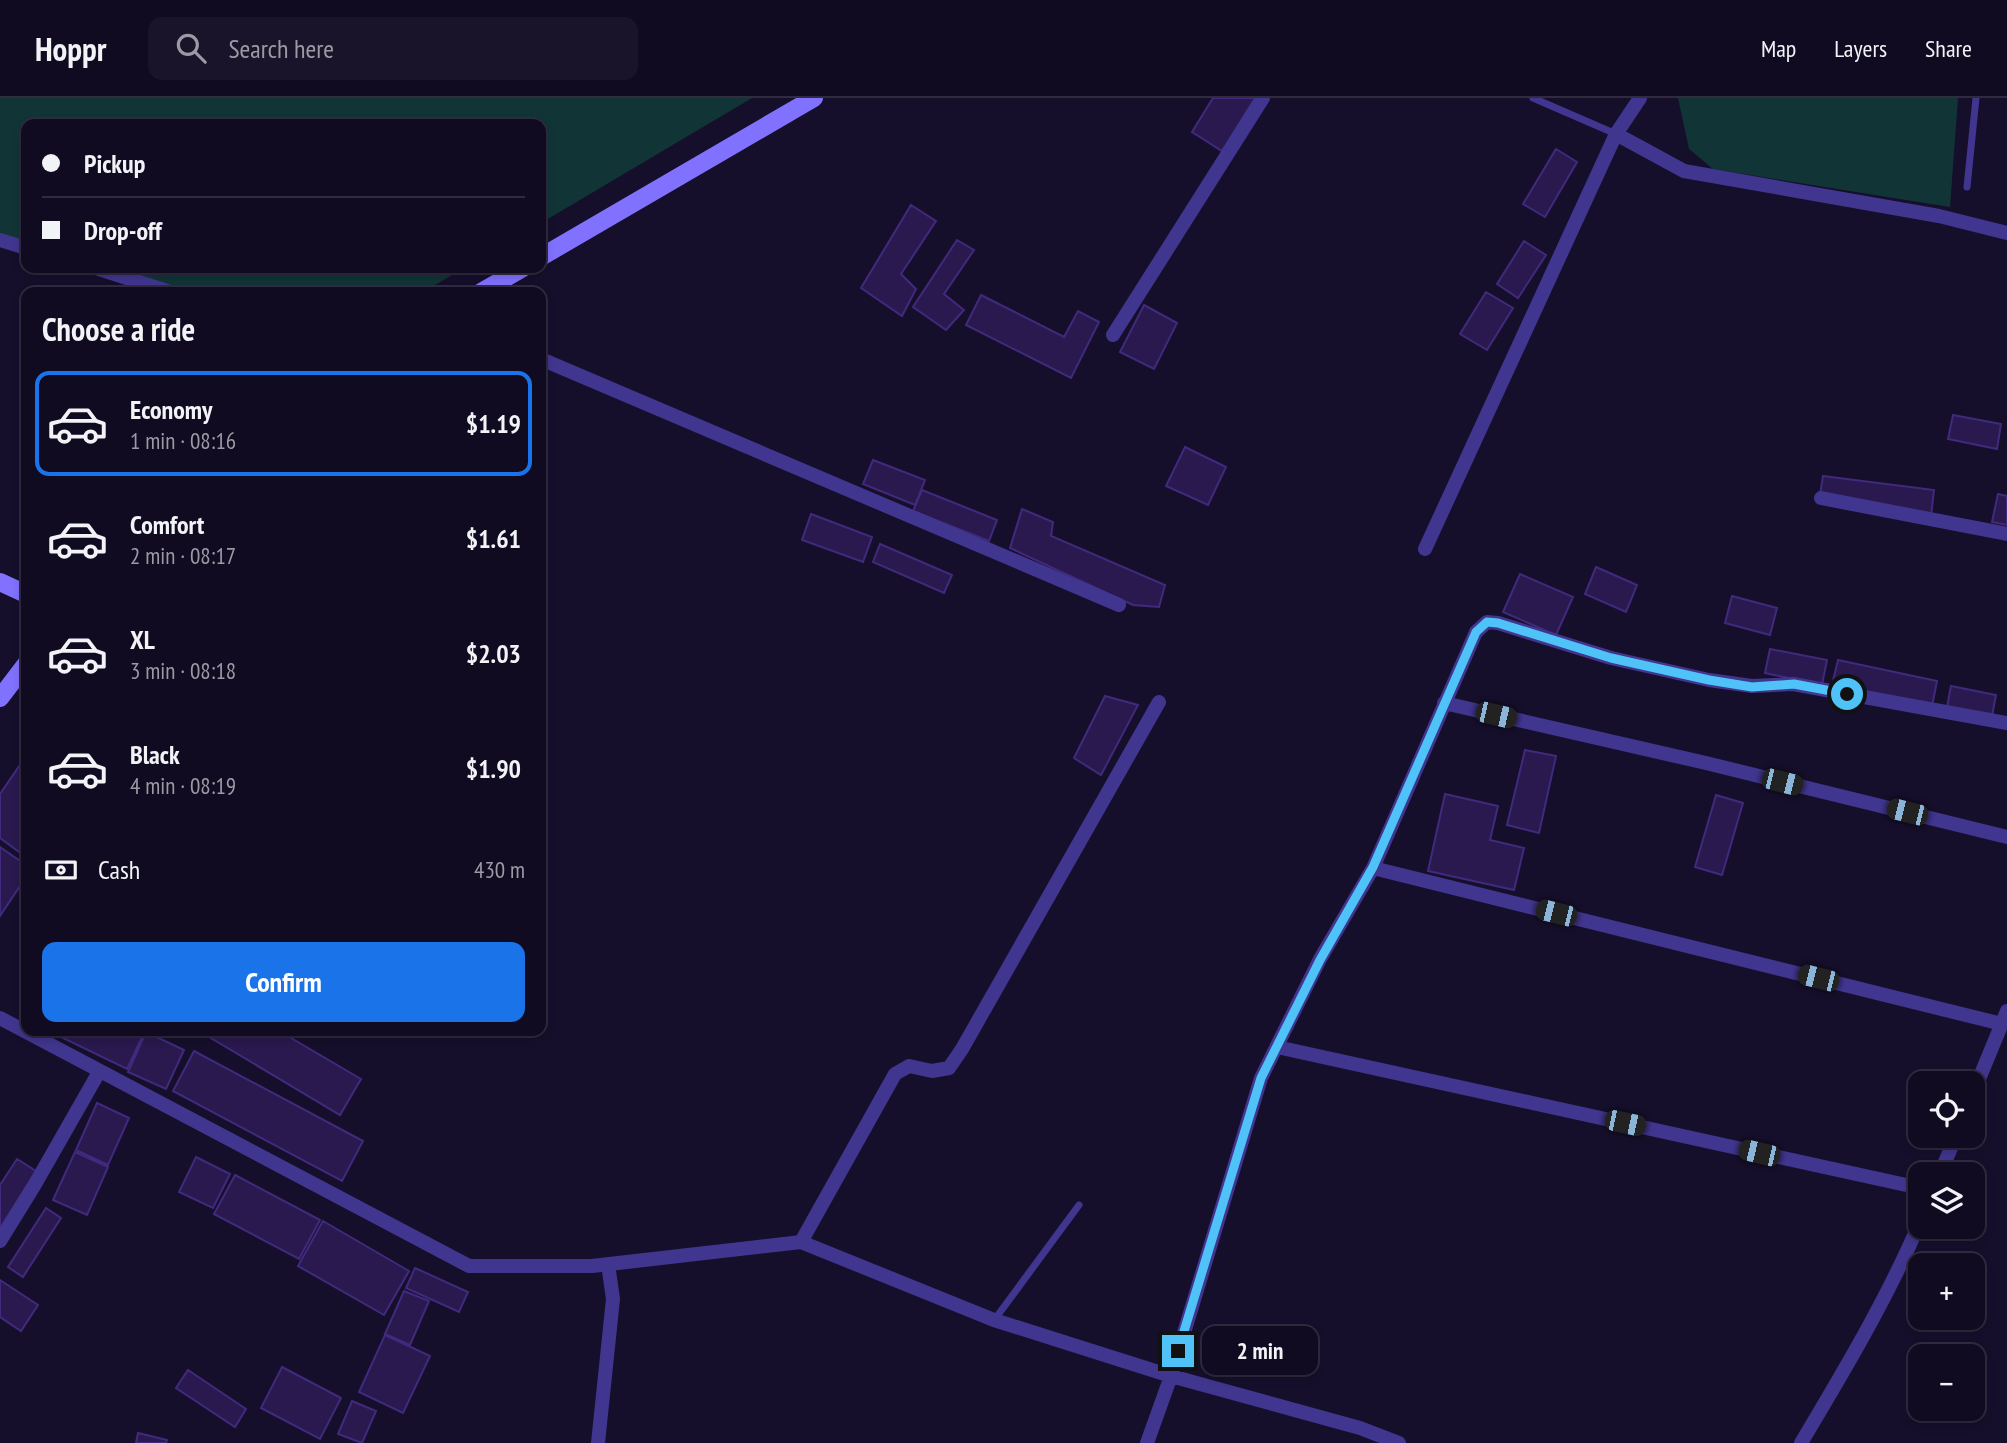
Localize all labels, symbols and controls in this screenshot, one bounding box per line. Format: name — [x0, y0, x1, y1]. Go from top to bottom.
search box — [148, 17, 638, 80]
text: Hoppr — [35, 27, 106, 70]
icon: search — [172, 29, 210, 67]
text: Search here — [228, 32, 334, 65]
text: Map — [1761, 33, 1796, 64]
text: Layers — [1834, 33, 1887, 64]
text: Share — [1925, 33, 1972, 64]
text: Pickup — [84, 147, 145, 180]
text: Drop-off — [84, 214, 162, 247]
text: Choose a ride — [42, 308, 195, 350]
icon: car — [46, 392, 109, 455]
text: Economy — [130, 393, 212, 426]
text: $1.19 — [466, 407, 521, 440]
text: 1 min · 08:16 — [130, 426, 236, 455]
icon: car — [46, 507, 109, 570]
text: Comfort — [130, 508, 204, 541]
text: $1.61 — [466, 522, 521, 555]
text: 2 min · 08:17 — [130, 541, 236, 570]
icon: car — [46, 622, 109, 685]
text: XL — [130, 623, 155, 656]
text: $2.03 — [466, 637, 521, 670]
text: 3 min · 08:18 — [130, 656, 236, 685]
route start — [1831, 678, 1863, 710]
car — [1474, 700, 1519, 730]
icon: car — [46, 737, 109, 800]
text: Black — [130, 738, 180, 771]
text: $1.90 — [466, 752, 521, 785]
car — [1760, 767, 1805, 797]
text: 4 min · 08:19 — [130, 771, 236, 800]
car — [1885, 797, 1930, 827]
icon: cash — [42, 851, 80, 889]
text: Cash — [98, 853, 140, 886]
text: 430 m — [474, 855, 525, 884]
car — [1534, 898, 1579, 928]
button: Confirm — [42, 942, 525, 1022]
car — [1796, 963, 1841, 993]
map controls — [1908, 1071, 1985, 1421]
button: locate — [1908, 1071, 1985, 1148]
car — [1603, 1108, 1648, 1138]
car — [1737, 1138, 1782, 1168]
button: layers — [1908, 1162, 1985, 1239]
button: + — [1908, 1253, 1985, 1330]
callout: 2 min — [1202, 1326, 1318, 1376]
route end — [1162, 1335, 1194, 1367]
text: 2 min — [1237, 1336, 1283, 1365]
button: − — [1908, 1344, 1985, 1421]

